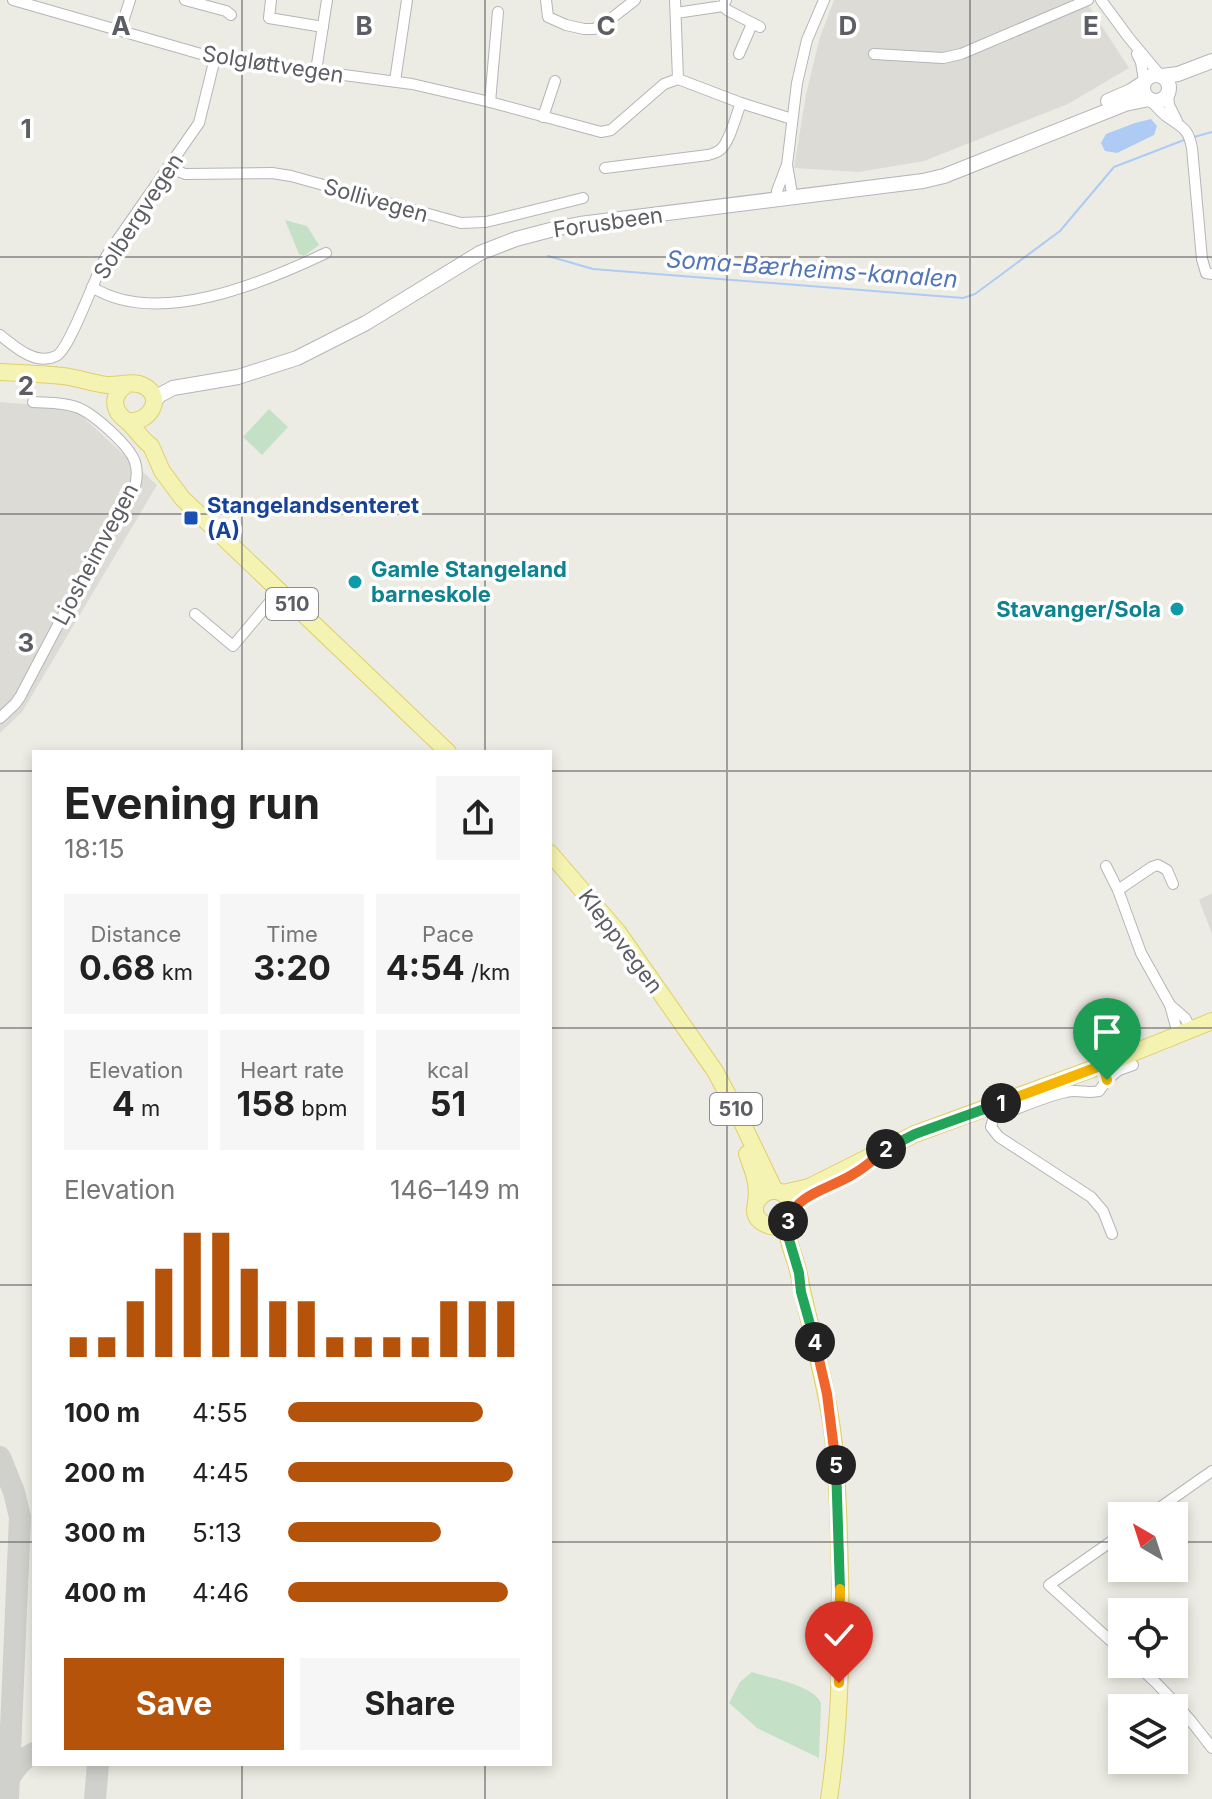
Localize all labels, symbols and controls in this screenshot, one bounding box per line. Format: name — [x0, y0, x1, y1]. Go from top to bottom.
text: A — [111, 10, 131, 41]
text: B — [355, 10, 373, 41]
text: C — [596, 10, 616, 41]
text: D — [839, 10, 857, 41]
text: E — [1083, 10, 1099, 41]
street label: Solgløttvegen — [200, 40, 346, 88]
text: 1 — [20, 113, 32, 144]
street label: Solbergvegen — [88, 148, 188, 284]
street label: Sollivegen — [321, 173, 431, 227]
street label: Forusbeen — [552, 201, 664, 243]
water label: Soma-Bærheims-kanalen — [665, 244, 959, 294]
text: 2 — [18, 370, 34, 401]
street label: Ljosheimvegen — [47, 479, 143, 629]
place label: Stangelandsenteret (A) — [207, 492, 419, 543]
marker: Stangelandsenteret (A) — [182, 509, 200, 527]
place label: Gamle Stangeland barneskole — [371, 556, 567, 607]
marker: Gamle Stangeland barneskole — [346, 573, 364, 591]
road number: 510 — [266, 588, 318, 620]
place label: Stavanger/Sola — [996, 596, 1161, 622]
marker: Stavanger/Sola — [1168, 600, 1186, 618]
text: 3 — [18, 627, 34, 658]
text: Evening run — [64, 776, 320, 830]
button: share — [436, 776, 520, 860]
text: 18:15 — [64, 833, 125, 864]
street label: Kleppvegen — [573, 884, 669, 998]
text: Distance — [91, 921, 181, 947]
text: Time — [266, 921, 318, 947]
text: Pace — [422, 921, 474, 947]
text: 0.68 — [79, 947, 155, 988]
text: 3:20 — [253, 947, 331, 988]
text: 4:54 — [386, 947, 465, 988]
text: km — [155, 959, 193, 985]
text: /km — [465, 959, 510, 985]
pin — [1073, 998, 1141, 1080]
icon: arrive — [1085, 1010, 1129, 1054]
text: Elevation — [89, 1057, 183, 1083]
text: Heart rate — [240, 1057, 344, 1083]
text: kcal — [427, 1057, 469, 1083]
text: 4 — [112, 1083, 135, 1124]
text: 158 — [237, 1083, 295, 1124]
text: 51 — [430, 1083, 466, 1124]
pin: 1 — [981, 1083, 1021, 1123]
text: 1 — [996, 1090, 1006, 1116]
road number: 510 — [710, 1093, 762, 1125]
text: m — [135, 1095, 160, 1121]
text: bpm — [295, 1095, 347, 1121]
pin: 2 — [866, 1129, 906, 1169]
text: 2 — [879, 1136, 893, 1162]
text: Elevation — [64, 1174, 175, 1205]
text: 146–149 m — [390, 1174, 520, 1205]
pin: 3 — [768, 1201, 808, 1241]
text: 3 — [781, 1208, 795, 1234]
pin: 4 — [795, 1322, 835, 1362]
text: 4 — [808, 1329, 822, 1355]
text: 100 m — [64, 1397, 140, 1428]
text: 4:55 — [192, 1397, 248, 1428]
pin: 5 — [816, 1445, 856, 1485]
text: 5 — [829, 1452, 843, 1478]
text: 200 m — [64, 1457, 145, 1488]
text: 4:45 — [192, 1457, 249, 1488]
north arrow — [1108, 1502, 1188, 1582]
map controls — [1108, 1502, 1188, 1774]
text: 300 m — [64, 1517, 146, 1548]
text: 5:13 — [192, 1517, 242, 1548]
text: 400 m — [64, 1577, 147, 1608]
text: 4:46 — [192, 1577, 249, 1608]
button: locate — [1108, 1598, 1188, 1678]
pin — [805, 1601, 873, 1683]
icon: check — [817, 1613, 861, 1657]
button: Save — [64, 1658, 284, 1750]
button: Share — [300, 1658, 520, 1750]
button: layers — [1108, 1694, 1188, 1774]

